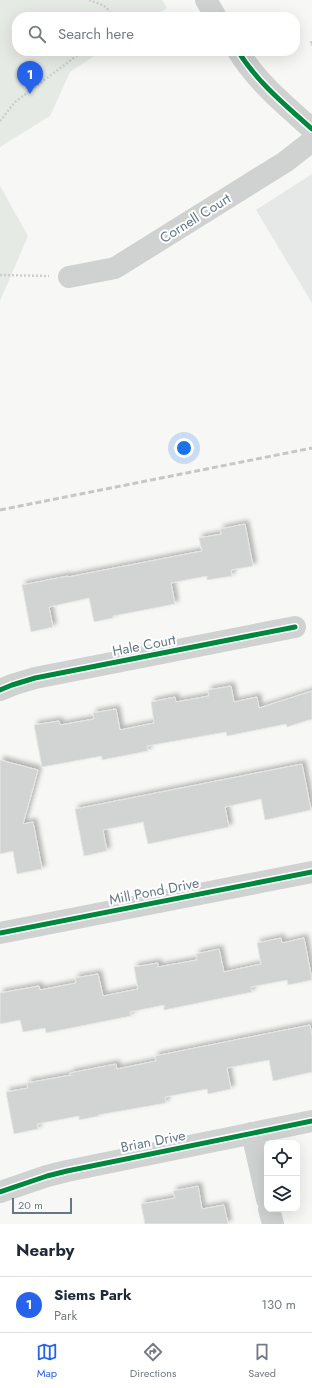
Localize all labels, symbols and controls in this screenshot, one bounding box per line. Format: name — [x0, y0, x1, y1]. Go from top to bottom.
search box — [12, 12, 300, 56]
icon: search — [26, 23, 48, 45]
text: Search here — [58, 23, 134, 45]
pin: 1 — [17, 61, 43, 94]
street label: Cornell Court — [156, 188, 235, 248]
your location — [174, 438, 194, 458]
street label: Hale Court — [111, 629, 178, 661]
street label: Mill Pond Drive — [107, 872, 201, 910]
street label: Brian Drive — [119, 1125, 187, 1157]
map controls — [264, 1140, 300, 1212]
button: locate — [264, 1140, 300, 1176]
button: layers — [264, 1176, 300, 1212]
scale bar — [12, 1196, 72, 1215]
text: 20 m — [18, 1197, 43, 1213]
text: Nearby — [16, 1238, 74, 1262]
text: Siems Park — [54, 1284, 132, 1306]
text: 1 — [26, 1295, 32, 1314]
text: 130 m — [261, 1295, 296, 1314]
text: Park — [54, 1306, 77, 1325]
tab: Map — [36, 1341, 58, 1381]
tab: Directions — [130, 1341, 176, 1381]
tab: Saved — [248, 1341, 276, 1381]

